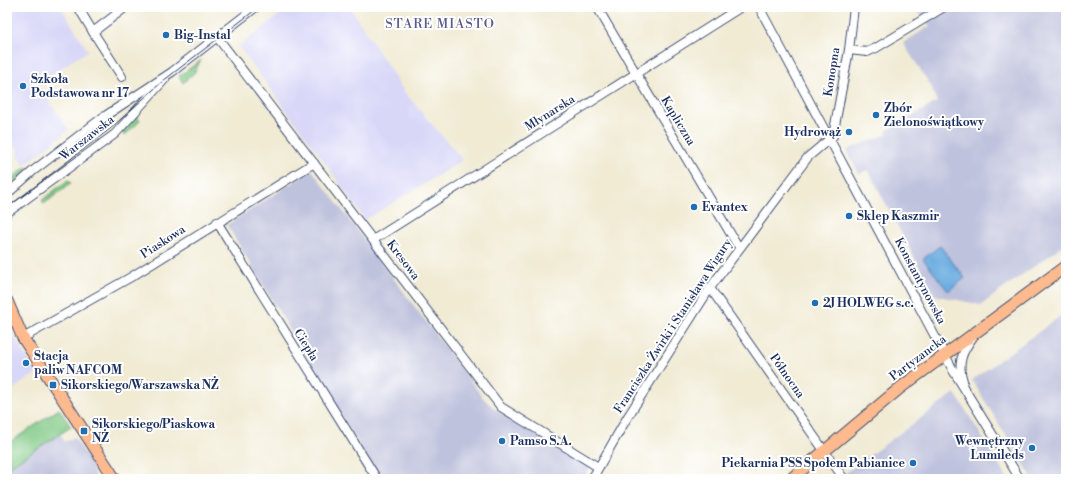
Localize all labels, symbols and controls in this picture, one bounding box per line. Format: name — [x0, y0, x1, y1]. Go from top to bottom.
district label: STARE MIASTO — [385, 16, 495, 32]
place label: Big-Instal — [174, 28, 231, 43]
marker: Big-Instal — [161, 30, 171, 40]
street label: Konopna — [821, 45, 843, 98]
place label: Szkoła Podstawowa nr 17 — [31, 72, 129, 101]
marker: Szkoła Podstawowa nr 17 — [18, 81, 28, 91]
street label: Młynarska — [522, 91, 579, 134]
street label: Kapliczna — [657, 94, 699, 149]
place label: Zbór Zielonoświątkowy — [884, 101, 985, 130]
marker: Zbór Zielonoświątkowy — [871, 110, 881, 120]
street label: Warszawska — [56, 112, 118, 164]
place label: Hydrowąż — [784, 125, 841, 140]
marker: Hydrowąż — [844, 127, 854, 137]
place label: Evantex — [702, 200, 748, 215]
marker: Evantex — [689, 202, 699, 212]
place label: Sklep Kaszmir — [857, 209, 939, 224]
marker: Sklep Kaszmir — [844, 211, 854, 221]
street label: Piaskowa — [138, 221, 189, 262]
street label: Franciszka Żwirki i Stanisława Wigury — [609, 235, 735, 416]
street label: Konstantynowska — [891, 235, 950, 328]
street label: Kresowa — [383, 237, 423, 284]
place label: 2J HOLWEG s.c. — [823, 296, 914, 311]
marker: 2J HOLWEG s.c. — [810, 298, 820, 308]
street label: Ciepła — [290, 326, 322, 365]
street label: Partyzancka — [887, 331, 950, 384]
place label: Stacja paliw NAFCOM — [34, 349, 122, 378]
street label: Północna — [766, 351, 808, 402]
marker: Stacja paliw NAFCOM — [21, 358, 31, 368]
place label: Sikorskiego/Warszawska NŻ — [61, 376, 219, 393]
marker: Sikorskiego/Warszawska NŻ — [48, 380, 58, 390]
place label: Sikorskiego/Piaskowa NŻ — [92, 417, 215, 446]
marker: Sikorskiego/Piaskowa NŻ — [79, 426, 89, 436]
place label: Pamso S.A. — [510, 434, 572, 449]
place label: Wewnętrzny Lumileds — [954, 434, 1025, 463]
marker: Pamso S.A. — [497, 436, 507, 446]
marker: Wewnętrzny Lumileds — [1027, 443, 1037, 453]
place label: Piekarnia PSS Społem Pabianice — [721, 456, 906, 471]
marker: Piekarnia PSS Społem Pabianice — [908, 458, 918, 468]

